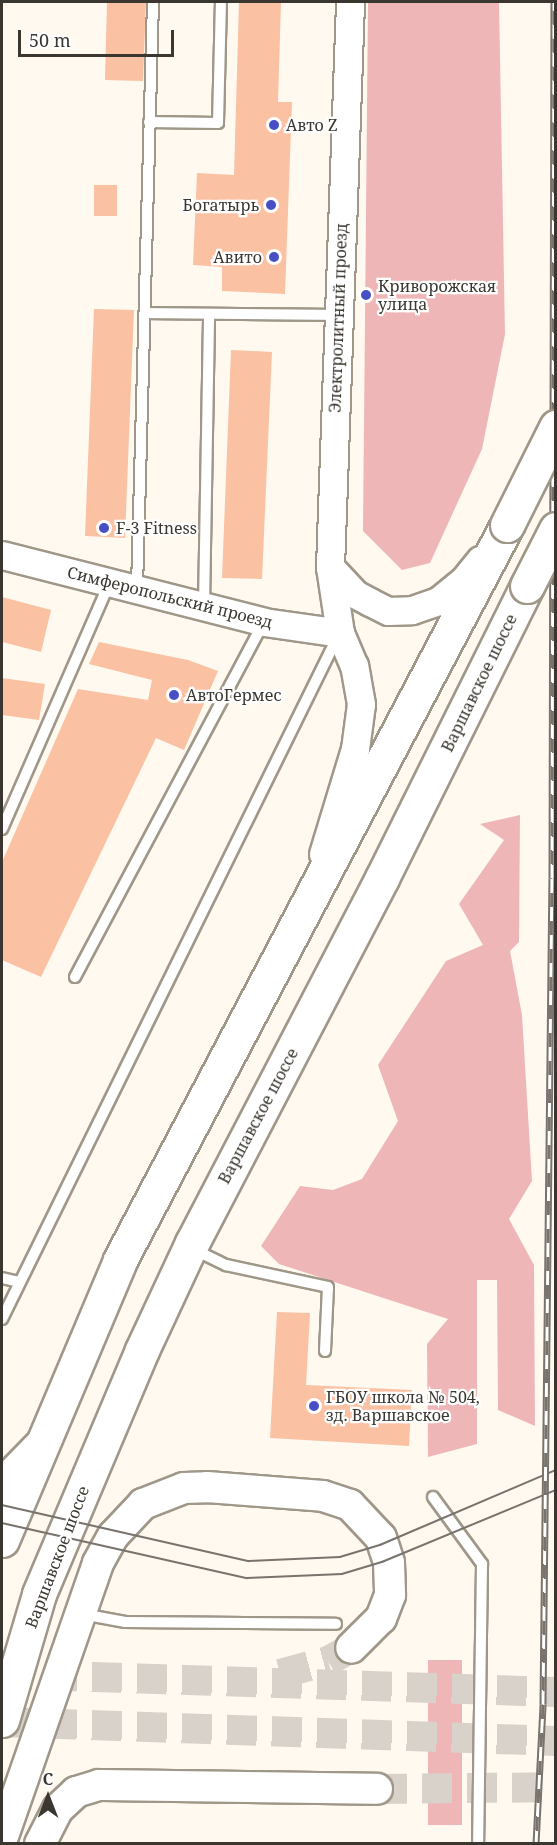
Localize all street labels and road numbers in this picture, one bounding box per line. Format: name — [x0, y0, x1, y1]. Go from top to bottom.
street label: Электролитный проезд — [325, 223, 351, 413]
street label: Симферопольский проезд — [65, 562, 275, 632]
street label: Варшавское шоссе — [437, 611, 521, 755]
street label: Варшавское шоссе — [214, 1045, 302, 1187]
street label: Варшавское шоссе — [21, 1483, 93, 1631]

